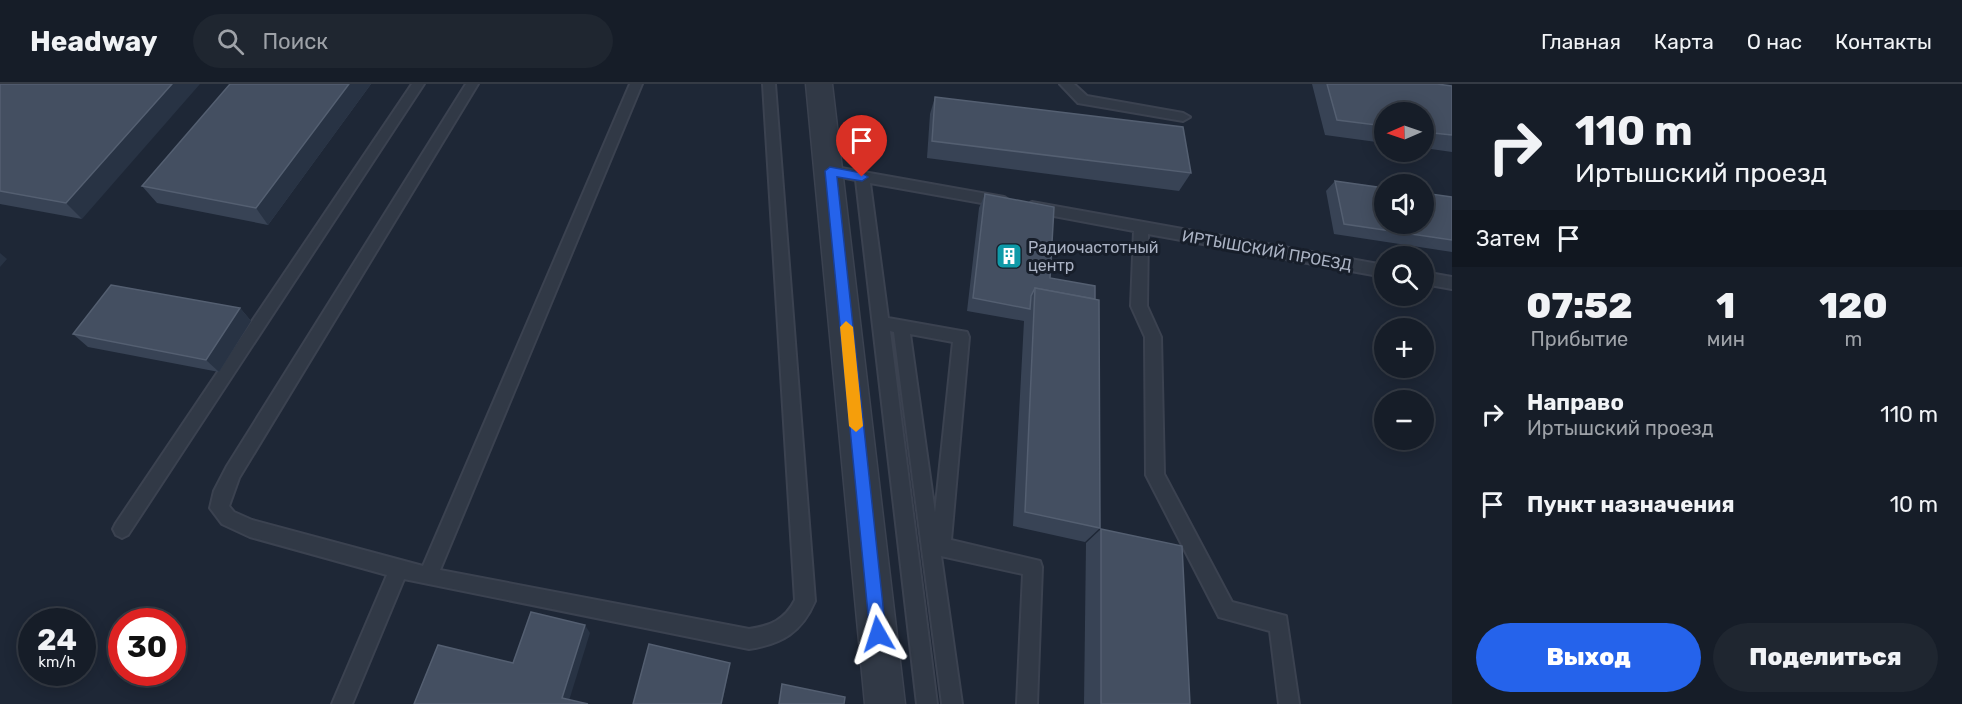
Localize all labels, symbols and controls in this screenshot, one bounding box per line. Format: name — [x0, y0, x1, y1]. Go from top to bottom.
search box — [193, 14, 613, 68]
text: Headway — [30, 25, 157, 58]
icon: search — [214, 25, 247, 58]
text: Поиск — [262, 28, 328, 55]
text: Главная — [1541, 29, 1621, 54]
text: Карта — [1654, 29, 1714, 54]
text: О нас — [1747, 29, 1802, 54]
text: Контакты — [1835, 29, 1932, 54]
north arrow — [1374, 102, 1434, 162]
map controls — [1374, 102, 1434, 450]
text: 110 m — [1575, 106, 1693, 156]
icon: right — [1476, 108, 1554, 186]
pin — [836, 115, 887, 177]
icon: arrive — [845, 124, 878, 157]
text: Иртышский проезд — [1575, 157, 1827, 189]
button: sound — [1374, 174, 1434, 234]
icon: arrive — [1552, 222, 1585, 255]
text: Затем — [1476, 225, 1540, 252]
street label: ИРТЫШСКИЙ ПРОЕЗД — [1181, 226, 1353, 275]
place label: Радиочастотный центр — [1028, 238, 1158, 275]
building icon: Радиочастотный центр — [994, 241, 1024, 271]
button: search — [1374, 246, 1434, 306]
text: 07:52 — [1526, 284, 1633, 327]
text: 1 — [1716, 284, 1735, 327]
text: 120 — [1819, 284, 1888, 327]
button: + — [1374, 318, 1434, 378]
text: Прибытие — [1531, 327, 1628, 351]
text: мин — [1707, 327, 1745, 351]
text: m — [1845, 327, 1862, 351]
text: Направо — [1527, 389, 1624, 416]
button: − — [1374, 390, 1434, 450]
icon: right — [1476, 398, 1509, 431]
text: 110 m — [1880, 401, 1938, 428]
text: Иртышский проезд — [1527, 416, 1714, 440]
icon: arrive — [1476, 488, 1509, 521]
text: Пункт назначения — [1527, 491, 1735, 518]
text: 10 m — [1890, 491, 1938, 518]
position arrow — [846, 602, 910, 666]
speed limit sign: 30 — [108, 608, 186, 686]
text: 24 — [37, 622, 77, 658]
button: Выход — [1476, 623, 1701, 692]
button: Поделиться — [1713, 623, 1938, 692]
text: km/h — [38, 653, 76, 671]

